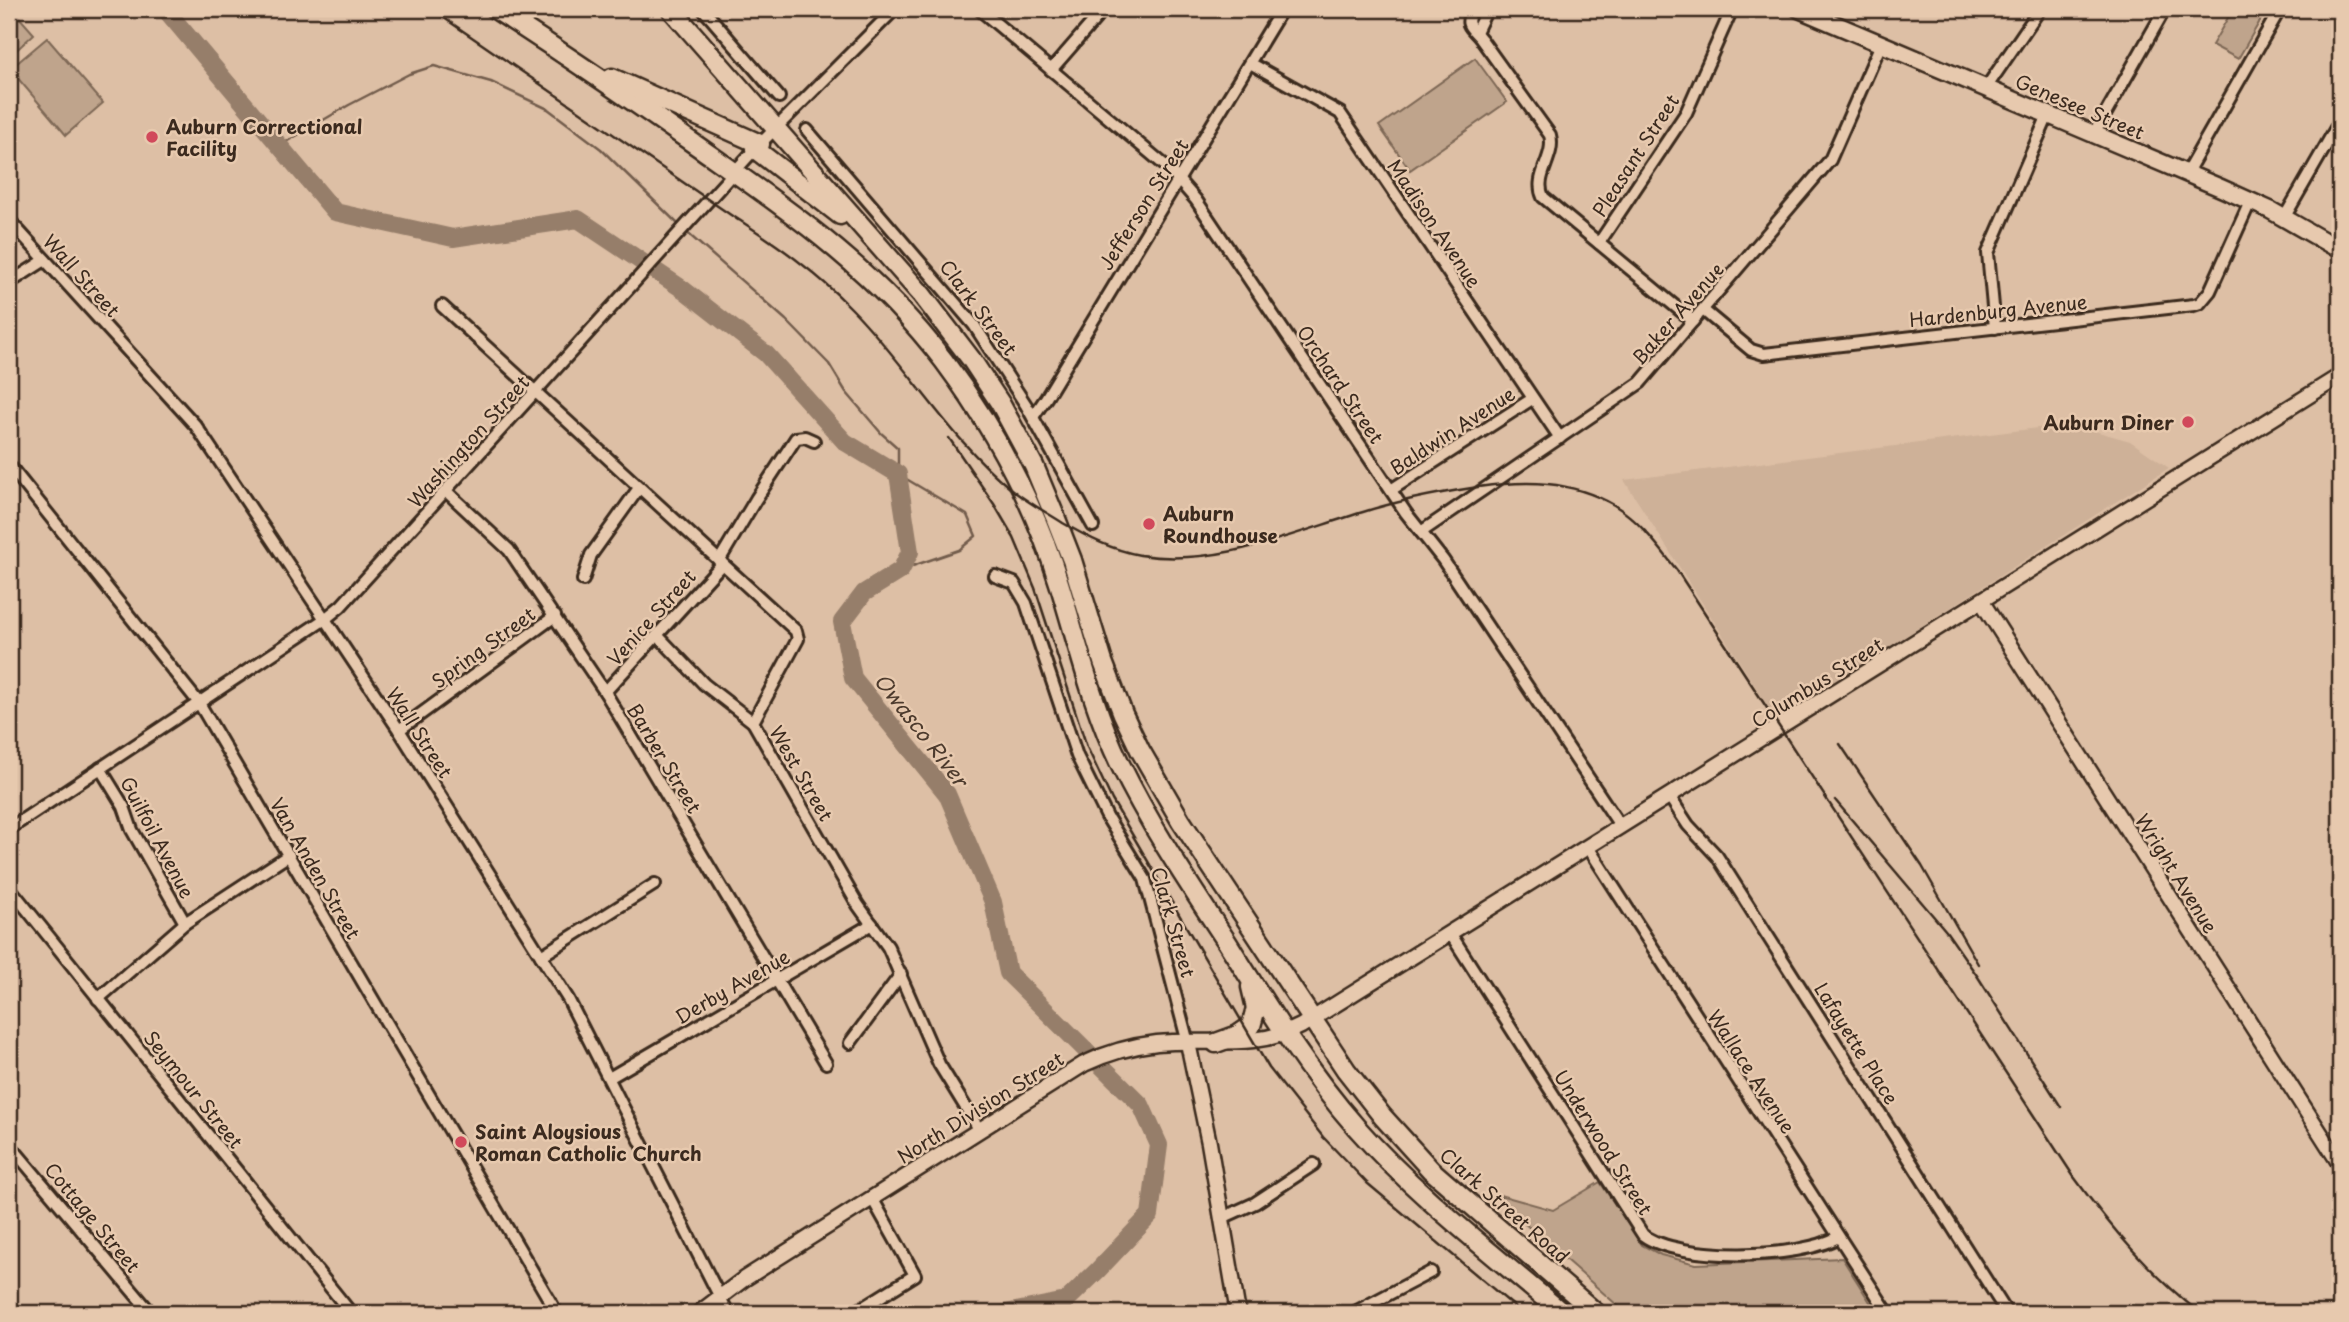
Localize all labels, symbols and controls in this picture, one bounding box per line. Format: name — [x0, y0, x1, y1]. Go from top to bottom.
street label: Genesee Street — [2011, 66, 2149, 146]
street label: Pleasant Street — [1585, 88, 1685, 222]
place label: Auburn Correctional Facility — [166, 112, 362, 162]
marker: Auburn Correctional Facility — [144, 129, 160, 145]
street label: Jefferson Street — [1091, 133, 1195, 275]
street label: Madison Avenue — [1382, 153, 1488, 293]
street label: Wall Street — [37, 227, 127, 323]
street label: Clark Street — [934, 253, 1025, 361]
street label: Baker Avenue — [1625, 256, 1729, 370]
street label: Hardenburg Avenue — [1908, 287, 2088, 333]
street label: Orchard Street — [1291, 319, 1391, 449]
street label: Washington Street — [401, 368, 535, 514]
street label: Baldwin Avenue — [1384, 379, 1520, 481]
place label: Auburn Diner — [2043, 408, 2174, 436]
marker: Auburn Diner — [2180, 414, 2196, 430]
place label: Auburn Roundhouse — [1163, 499, 1278, 549]
marker: Auburn Roundhouse — [1141, 516, 1157, 532]
street label: Venice Street — [600, 563, 702, 671]
street label: Spring Street — [425, 600, 541, 694]
street label: Columbus Street — [1745, 630, 1889, 734]
water label: Owasco River — [867, 665, 978, 795]
street label: Wall Street — [380, 681, 460, 783]
street label: Barber Street — [621, 698, 709, 818]
street label: West Street — [763, 720, 841, 826]
street label: Guilfoil Avenue — [114, 771, 202, 903]
street label: Van Anden Street — [264, 792, 368, 944]
street label: Wright Avenue — [2129, 808, 2225, 938]
street label: Clark Street — [1145, 864, 1203, 981]
street label: Derby Avenue — [669, 942, 795, 1030]
street label: Lafayette Place — [1808, 977, 1906, 1109]
street label: Wallace Avenue — [1701, 1004, 1803, 1138]
street label: Seymour Street — [138, 1024, 250, 1154]
street label: North Division Street — [891, 1044, 1069, 1170]
street label: Underwood Street — [1548, 1064, 1660, 1220]
place label: Saint Aloysious Roman Catholic Church — [475, 1117, 702, 1167]
marker: Saint Aloysious Roman Catholic Church — [453, 1134, 469, 1150]
street label: Clark Street Road — [1434, 1141, 1576, 1269]
street label: Cottage Street — [39, 1156, 147, 1278]

